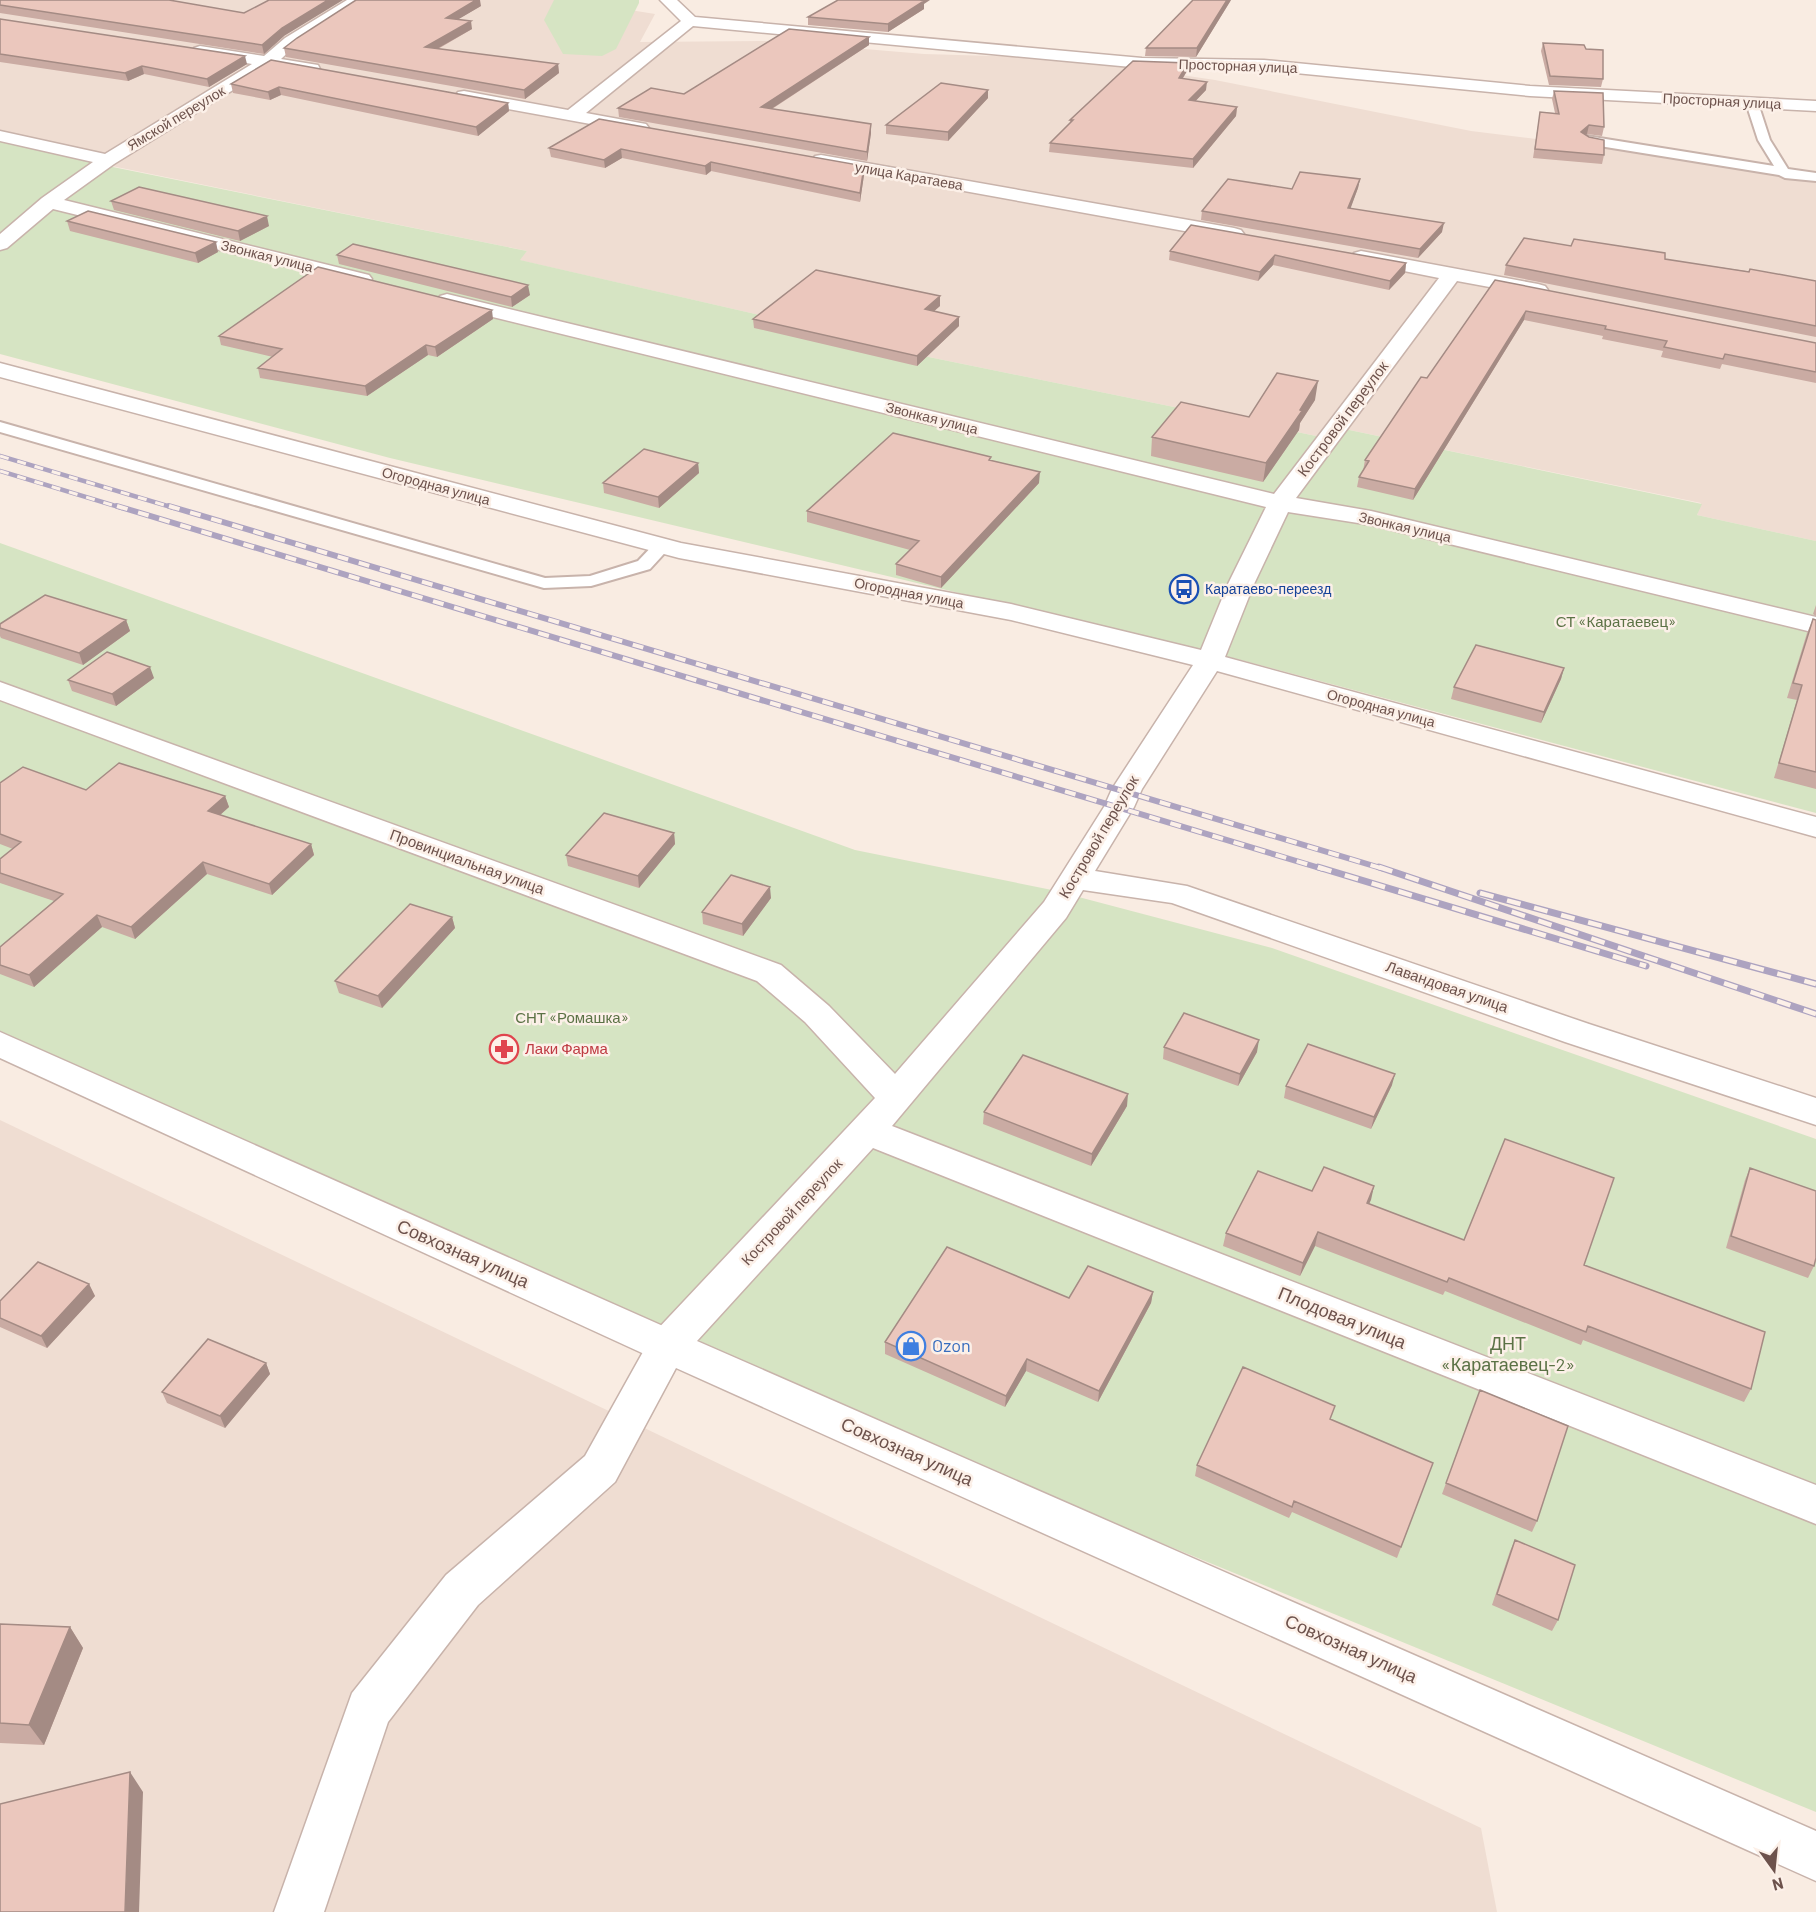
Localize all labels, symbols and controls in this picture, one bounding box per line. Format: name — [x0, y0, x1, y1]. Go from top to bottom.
street label: Просторная улица — [1178, 55, 1298, 76]
street label: Ямской переулок — [124, 81, 228, 153]
street label: Просторная улица — [1662, 89, 1782, 112]
street label: улица Каратаева — [854, 158, 965, 193]
street label: Звонкая улица — [219, 236, 315, 275]
street label: Костровой переулок — [1293, 357, 1392, 480]
street label: Звонкая улица — [884, 398, 980, 437]
street label: Огородная улица — [380, 463, 492, 508]
street label: Звонкая улица — [1357, 508, 1453, 545]
bus stop icon: Каратаево-переезд — [1168, 573, 1200, 605]
street label: Огородная улица — [853, 574, 966, 612]
place label: Каратаево-переезд — [1205, 580, 1331, 597]
park label: СТ «Каратаевец» — [1556, 612, 1676, 630]
street label: Огородная улица — [1325, 685, 1437, 730]
street label: Костровой переулок — [1054, 772, 1142, 901]
street label: Провинциальная улица — [388, 825, 548, 898]
street label: Лавандовая улица — [1384, 957, 1511, 1016]
park label: СНТ «Ромашка» — [515, 1008, 629, 1026]
pharmacy icon: Лаки Фарма — [488, 1033, 520, 1065]
place label: Лаки Фарма — [525, 1039, 609, 1057]
street label: Костровой переулок — [737, 1154, 846, 1269]
street label: Совхозная улица — [394, 1214, 534, 1292]
street label: Плодовая улица — [1275, 1281, 1410, 1353]
shop icon: Ozon — [895, 1330, 927, 1362]
park label: ДНТ «Каратаевец-2» — [1441, 1332, 1575, 1375]
place label: Ozon — [932, 1334, 971, 1356]
street label: Совхозная улица — [838, 1412, 978, 1490]
street label: Совхозная улица — [1282, 1609, 1422, 1687]
north arrow — [1744, 1840, 1804, 1900]
text: N — [1770, 1874, 1786, 1896]

